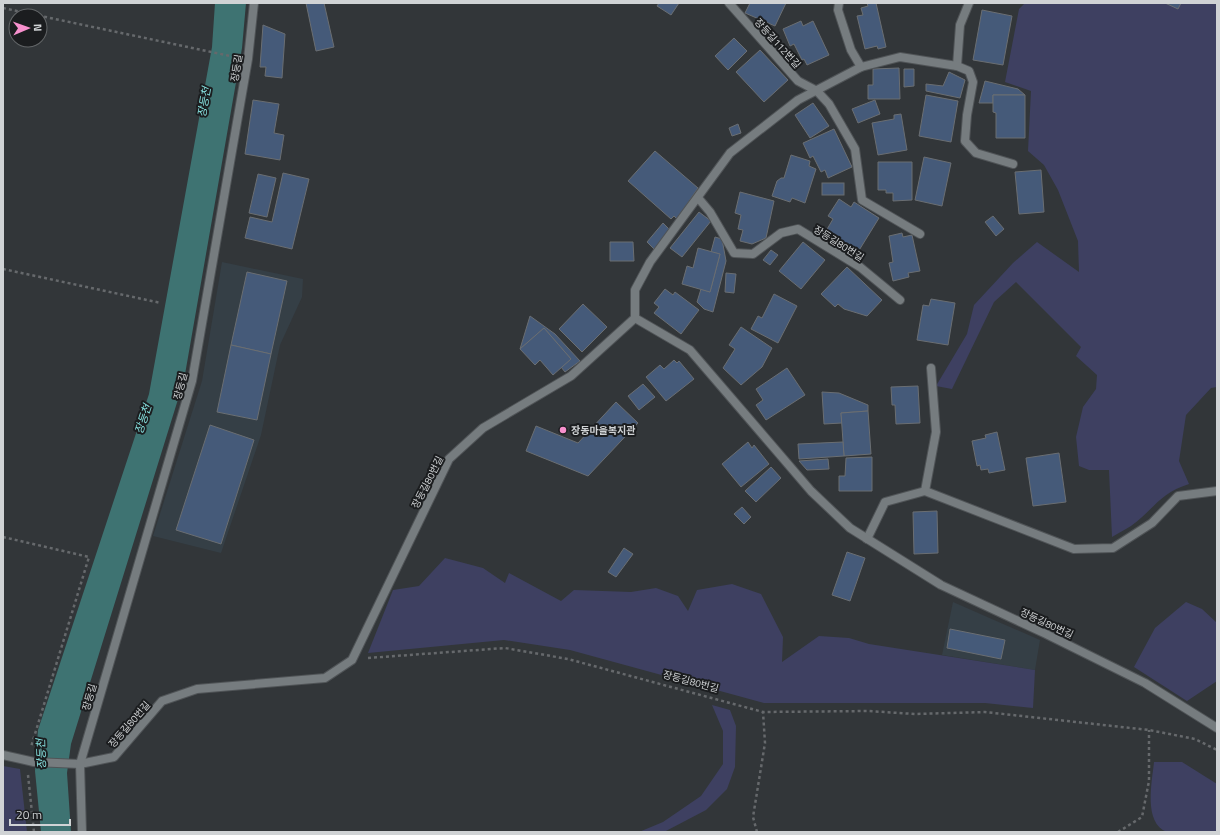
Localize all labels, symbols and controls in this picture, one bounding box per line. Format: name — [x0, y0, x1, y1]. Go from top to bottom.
north arrow — [8, 8, 48, 48]
street label: 장등길112번길 — [751, 15, 804, 72]
text: N — [30, 24, 46, 32]
street label: 장등길 — [227, 53, 246, 83]
water label: 장등천 — [193, 84, 215, 118]
street label: 장등길80번길 — [811, 222, 867, 265]
street label: 장등길 — [170, 371, 191, 401]
water label: 장등천 — [131, 400, 156, 436]
place label: 장동마을복지관 — [571, 423, 635, 438]
marker: 장동마을복지관 — [558, 425, 568, 435]
street label: 장등길80번길 — [408, 453, 447, 511]
street label: 장등길80번길 — [1018, 605, 1076, 642]
street label: 장등길80번길 — [661, 667, 720, 696]
street label: 장등길 — [78, 682, 100, 712]
street label: 장등길80번길 — [105, 698, 154, 751]
water label: 장등천 — [32, 737, 50, 769]
scale bar — [10, 801, 70, 827]
text: 20 m — [16, 805, 42, 824]

